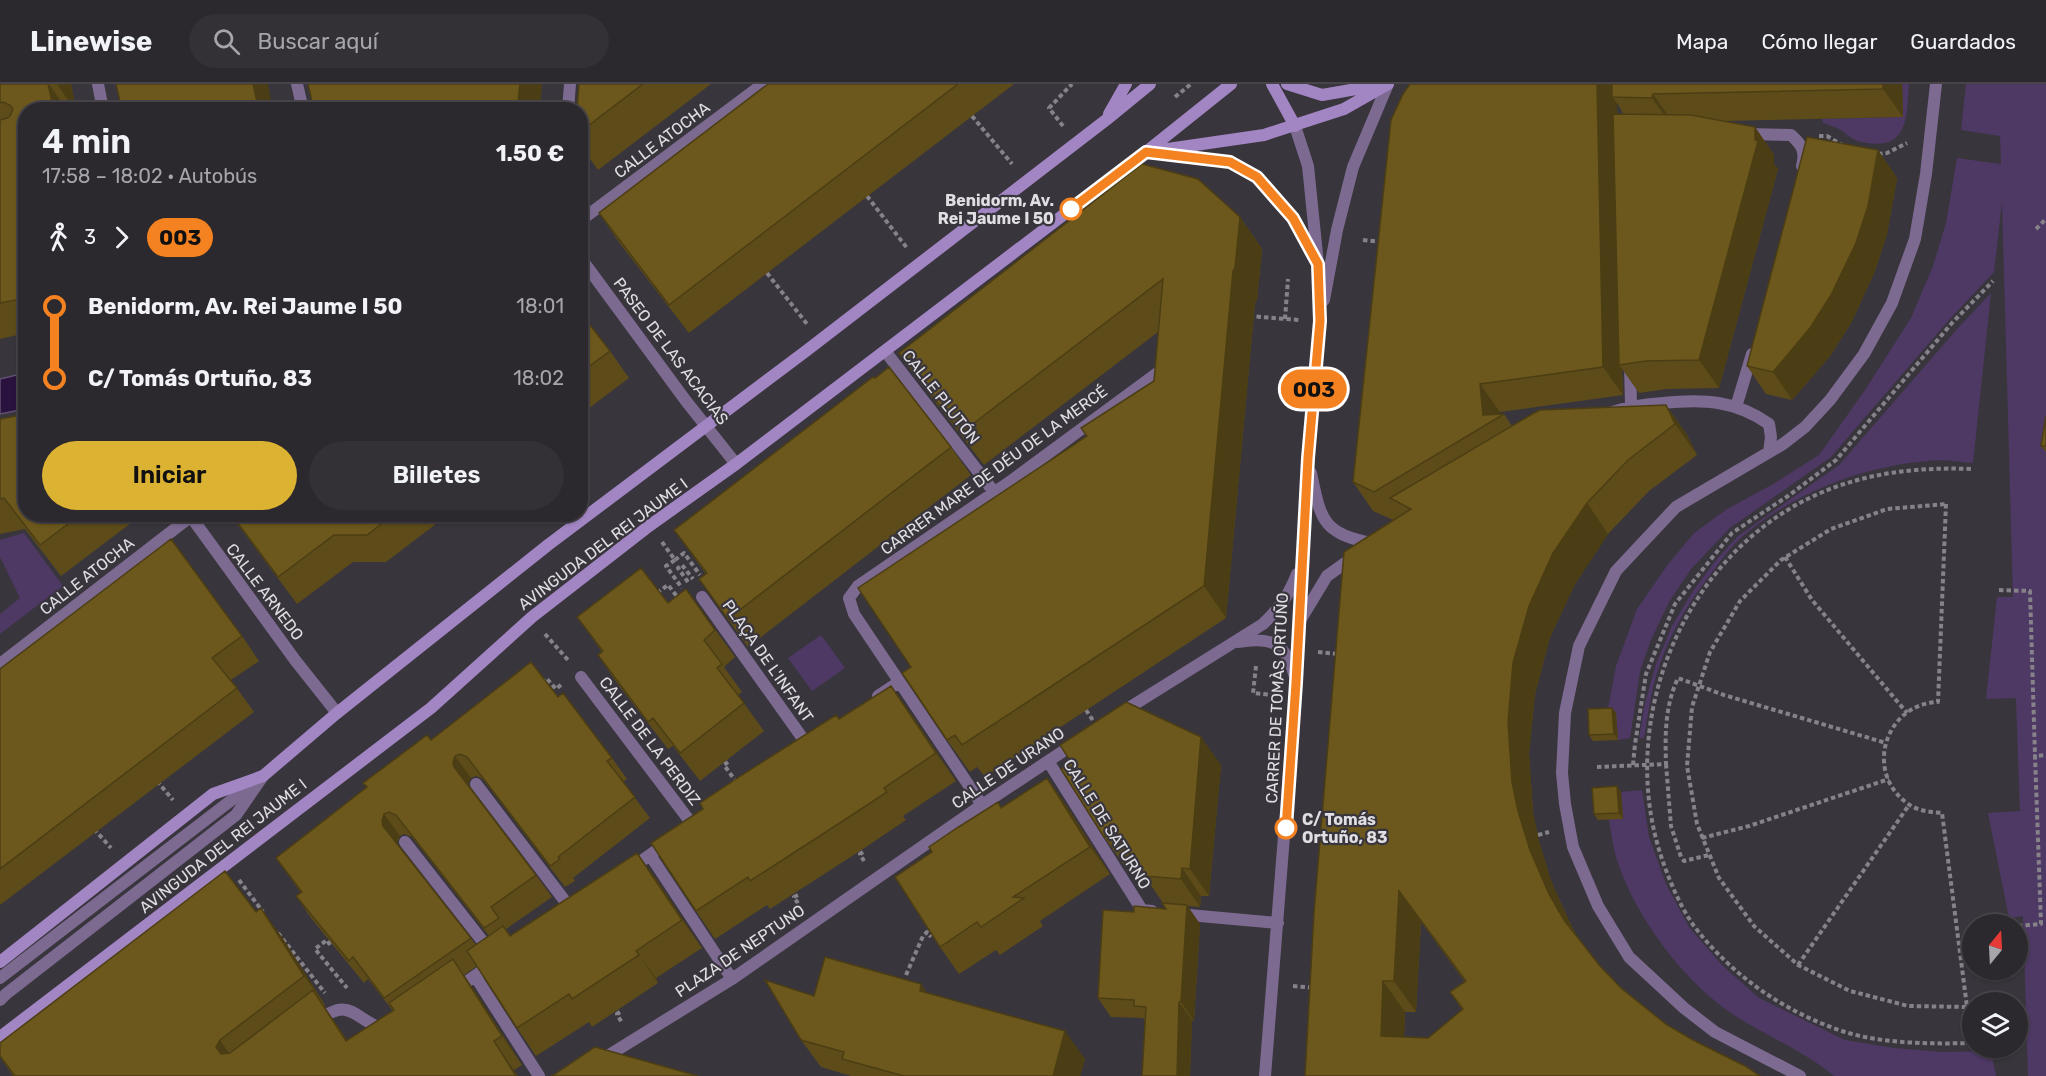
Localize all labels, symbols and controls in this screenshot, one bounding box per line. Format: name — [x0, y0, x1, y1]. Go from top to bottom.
search box — [189, 14, 609, 68]
text: Linewise — [30, 25, 153, 58]
icon: search — [210, 25, 243, 58]
text: Buscar aquí — [258, 28, 378, 55]
text: Mapa — [1676, 29, 1728, 54]
text: Cómo llegar — [1761, 29, 1877, 54]
text: Guardados — [1910, 29, 2016, 54]
street label: CALLE ATOCHA — [610, 98, 714, 182]
text: 4 min — [42, 122, 131, 161]
text: 1.50 € — [496, 140, 564, 167]
text: 17:58 – 18:02 · Autobús — [42, 164, 257, 188]
place label: Benidorm, Av. Rei Jaume I 50 — [938, 191, 1054, 228]
marker: Benidorm, Av. Rei Jaume I 50 — [1060, 198, 1082, 220]
icon: walk — [42, 221, 75, 254]
icon: forward — [105, 221, 138, 254]
text: 3 — [84, 225, 96, 249]
text: 003 — [159, 225, 201, 250]
street label: PASEO DE LAS ACACIAS — [609, 274, 733, 428]
text: Benidorm, Av. Rei Jaume I 50 — [88, 293, 402, 320]
text: 18:01 — [516, 294, 564, 318]
street label: CALLE PLUTÓN — [898, 346, 984, 448]
text: C/ Tomás Ortuño, 83 — [88, 365, 312, 392]
text: 18:02 — [513, 366, 564, 390]
line badge: 003 — [1280, 370, 1348, 408]
text: 003 — [1293, 377, 1335, 402]
street label: CARRER MARE DE DÉU DE LA MERCÉ — [877, 381, 1111, 559]
button: Iniciar — [42, 441, 297, 510]
button: Billetes — [309, 441, 564, 510]
street label: AVINGUDA DEL REI JAUME I — [515, 474, 691, 614]
street label: CALLE ATOCHA — [36, 533, 138, 619]
street label: CALLE ARNEDO — [222, 540, 308, 644]
street label: CARRER DE TOMÀS ORTUÑO — [1262, 592, 1292, 804]
street label: PLAÇA DE L'INFANT — [719, 596, 817, 726]
street label: CALLE DE LA PERDIZ — [595, 673, 705, 809]
street label: CALLE DE URANO — [948, 723, 1068, 813]
street label: CALLE DE SATURNO — [1059, 755, 1155, 893]
street label: AVINGUDA DEL REI JAUME I — [136, 775, 310, 917]
place label: C/ Tomás Ortuño, 83 — [1302, 810, 1388, 847]
marker: C/ Tomás Ortuño, 83 — [1275, 817, 1297, 839]
street label: PLAZA DE NEPTUNO — [672, 901, 808, 1001]
north arrow — [1962, 914, 2028, 980]
map controls — [1962, 914, 2028, 1058]
button: layers — [1962, 992, 2028, 1058]

